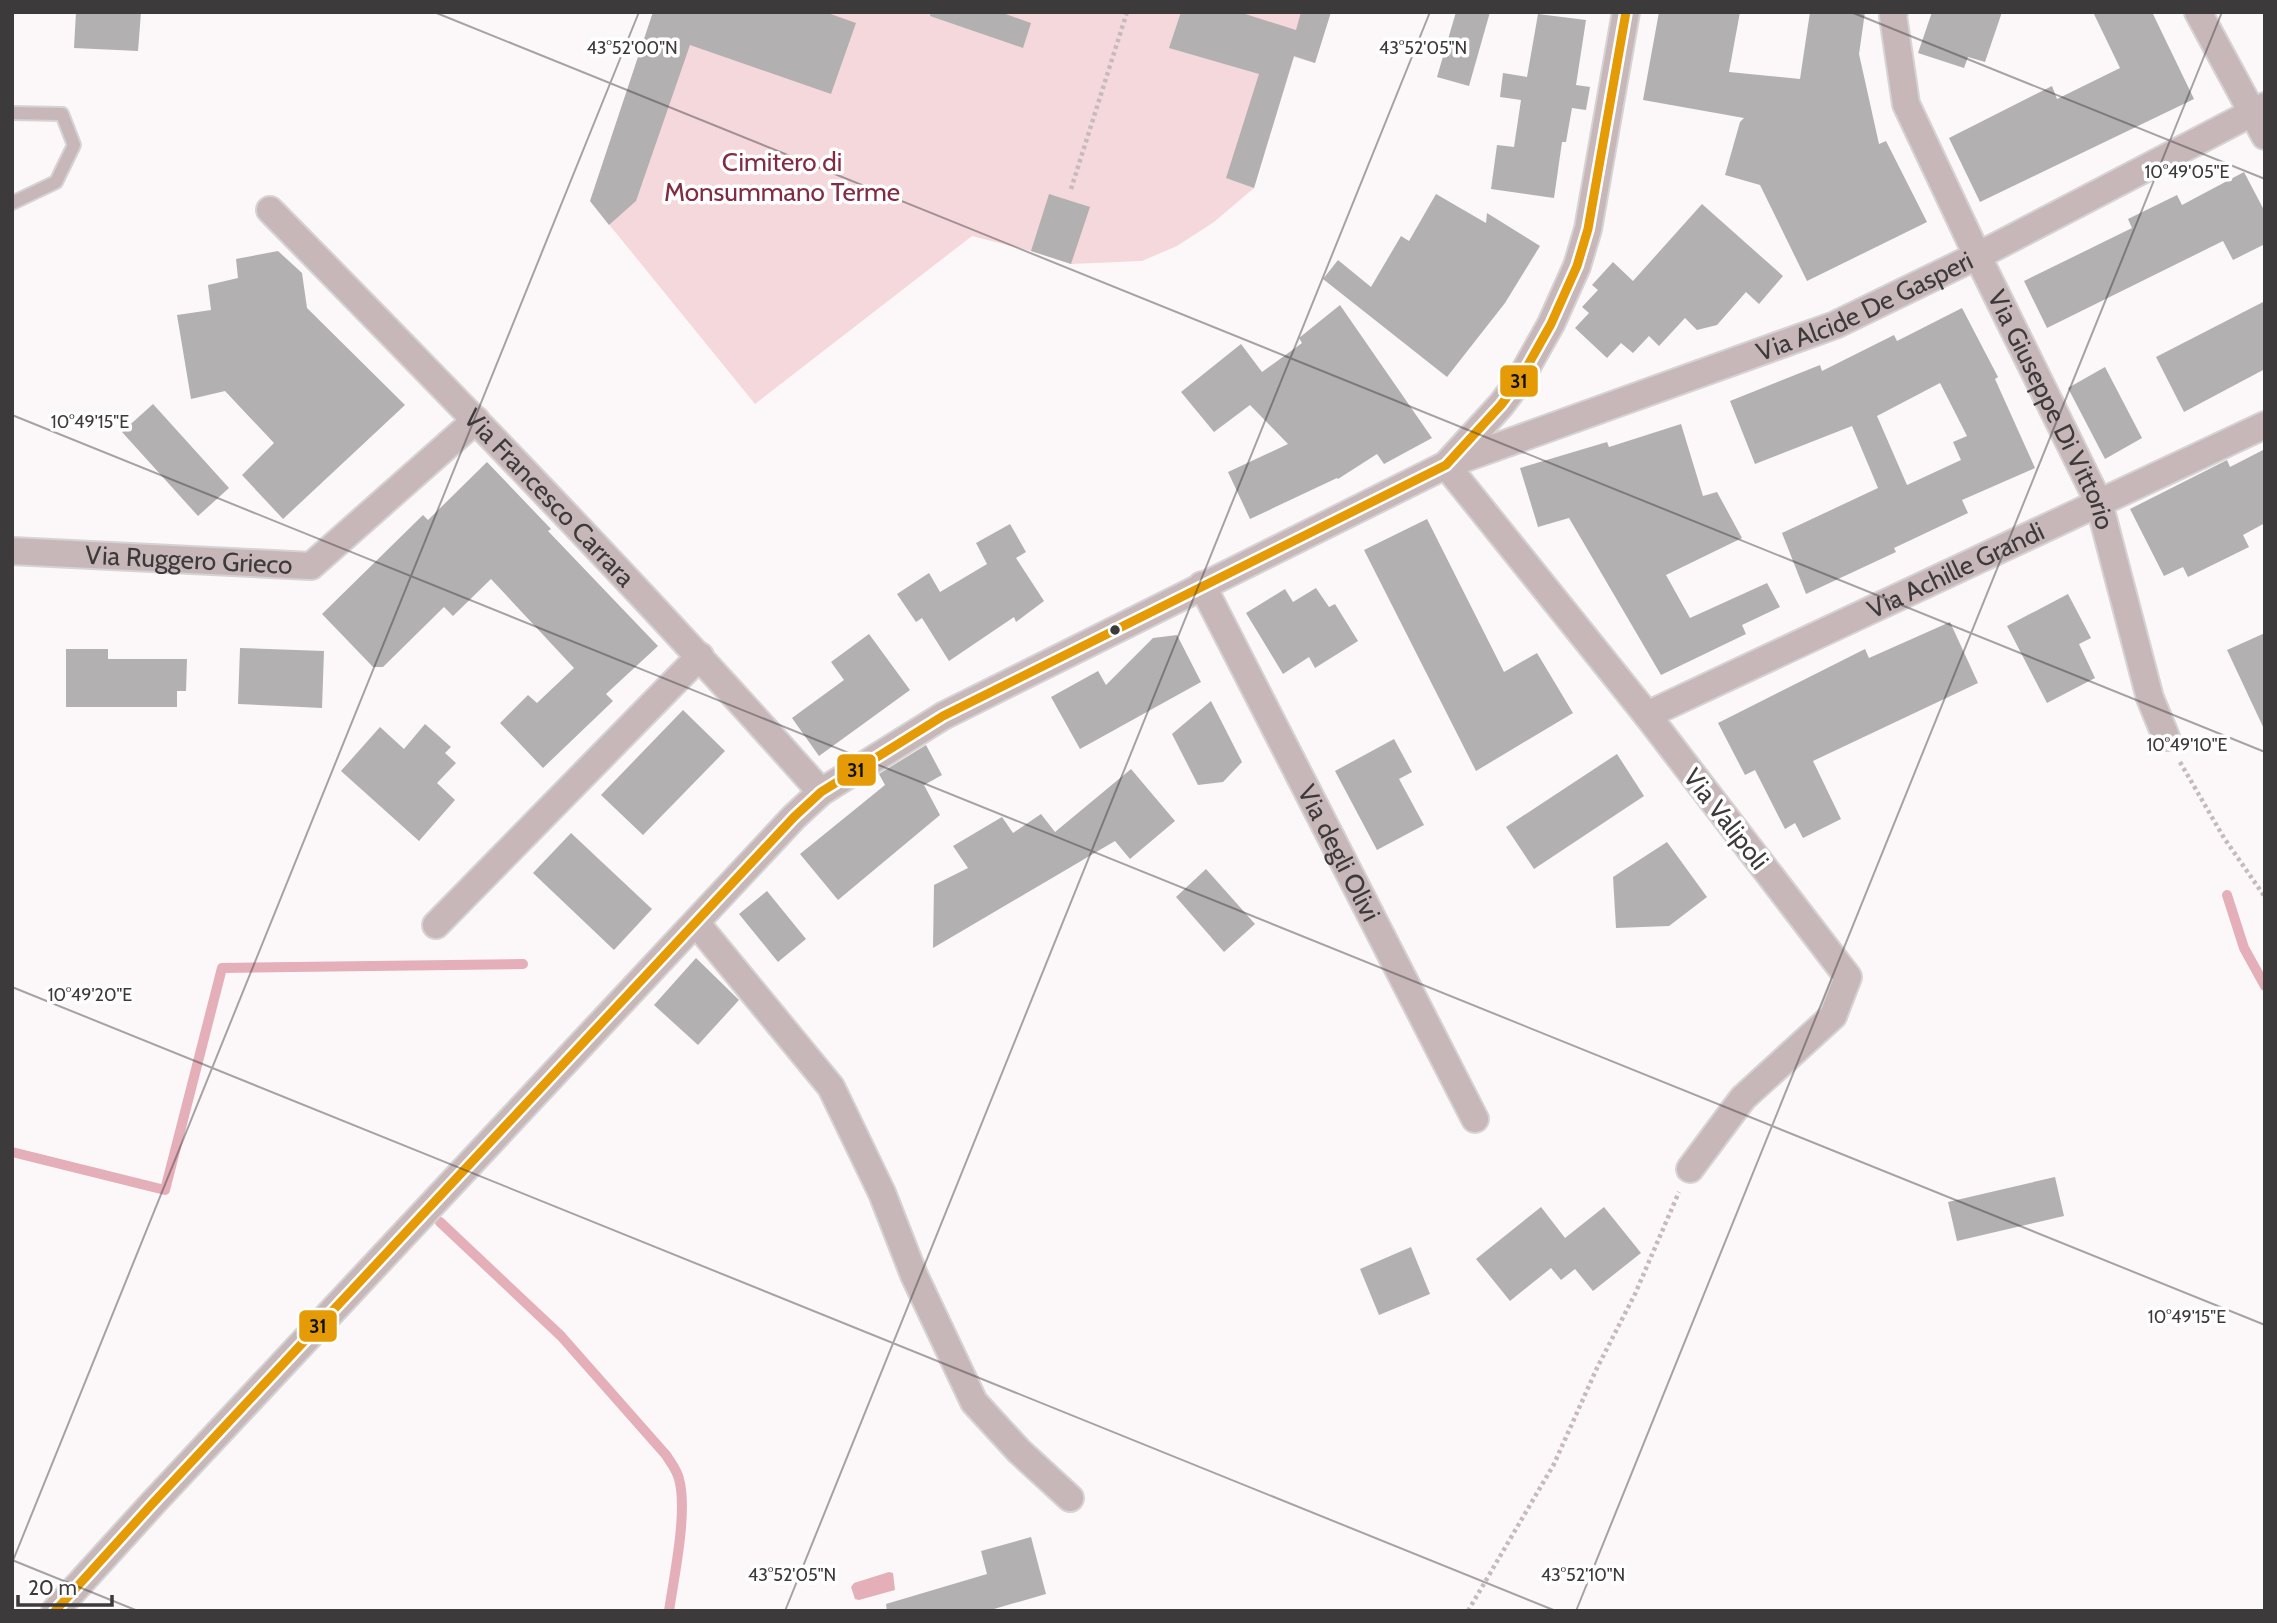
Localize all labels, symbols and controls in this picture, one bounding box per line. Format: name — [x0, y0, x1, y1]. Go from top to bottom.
text: 43°52'00"N — [586, 37, 678, 59]
text: 43°52'05"N — [1379, 37, 1467, 59]
park label: Cimitero di Monsummano Terme — [664, 146, 900, 208]
text: 10°49'05"E — [2145, 161, 2230, 183]
street label: Via Alcide De Gasperi — [1752, 244, 1978, 368]
street label: Via Giuseppe Di Vittorio — [1981, 285, 2121, 533]
line badge: 31 — [1499, 364, 1539, 398]
text: 31 — [1510, 370, 1528, 393]
street label: Via Francesco Carrara — [457, 402, 642, 594]
text: 10°49'15"E — [51, 411, 129, 433]
street label: Via Achille Grandi — [1862, 515, 2049, 625]
street label: Via Ruggero Grieco — [84, 539, 293, 581]
unlabelled marker — [1108, 623, 1122, 637]
text: 10°49'10"E — [2146, 734, 2228, 756]
line badge: 31 — [836, 753, 877, 787]
text: 31 — [847, 759, 865, 782]
street label: Via Valipoli — [1676, 762, 1776, 876]
street label: Via degli Olivi — [1291, 779, 1387, 927]
text: 10°49'20"E — [48, 984, 132, 1006]
text: 10°49'15"E — [2148, 1306, 2226, 1328]
line badge: 31 — [298, 1309, 338, 1343]
text: 31 — [309, 1315, 327, 1338]
scale bar — [18, 1564, 112, 1608]
text: 43°52'05"N — [748, 1564, 836, 1586]
text: 43°52'10"N — [1541, 1564, 1625, 1586]
text: 20 m — [28, 1575, 77, 1600]

